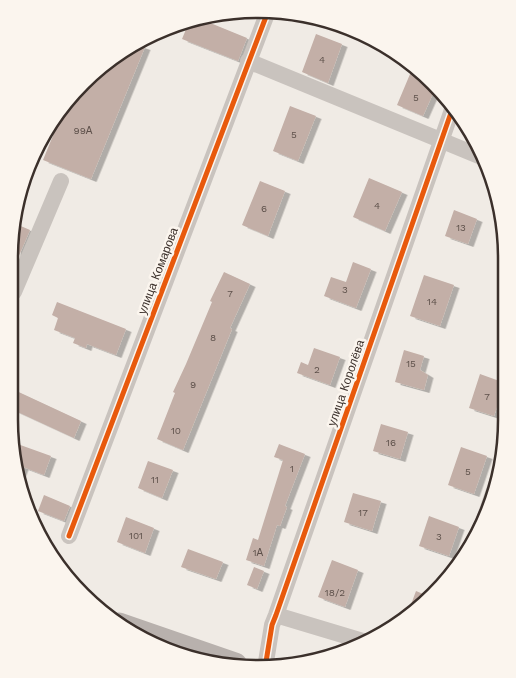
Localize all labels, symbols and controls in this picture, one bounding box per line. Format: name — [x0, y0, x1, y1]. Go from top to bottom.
house number: 4 — [319, 54, 325, 65]
house number: 5 — [413, 92, 419, 103]
house number: 99А — [73, 125, 93, 136]
house number: 5 — [291, 129, 297, 140]
house number: 4 — [374, 200, 380, 211]
house number: 6 — [261, 203, 267, 214]
house number: 13 — [456, 222, 466, 233]
street label: улица Комарова — [135, 225, 181, 316]
house number: 3 — [342, 284, 348, 295]
house number: 7 — [227, 288, 233, 299]
house number: 14 — [427, 296, 437, 307]
house number: 8 — [210, 332, 216, 343]
street label: улица Королёва — [325, 338, 367, 428]
house number: 15 — [406, 358, 416, 369]
house number: 2 — [314, 364, 320, 375]
house number: 9 — [190, 379, 196, 390]
house number: 7 — [484, 391, 490, 402]
house number: 10 — [171, 425, 181, 436]
house number: 16 — [386, 437, 396, 448]
house number: 1 — [290, 463, 294, 474]
house number: 5 — [465, 466, 471, 477]
house number: 11 — [151, 474, 159, 485]
house number: 17 — [358, 507, 368, 518]
house number: 101 — [129, 530, 143, 541]
house number: 3 — [436, 531, 442, 542]
house number: 1А — [253, 547, 264, 558]
house number: 18/2 — [325, 587, 345, 598]

